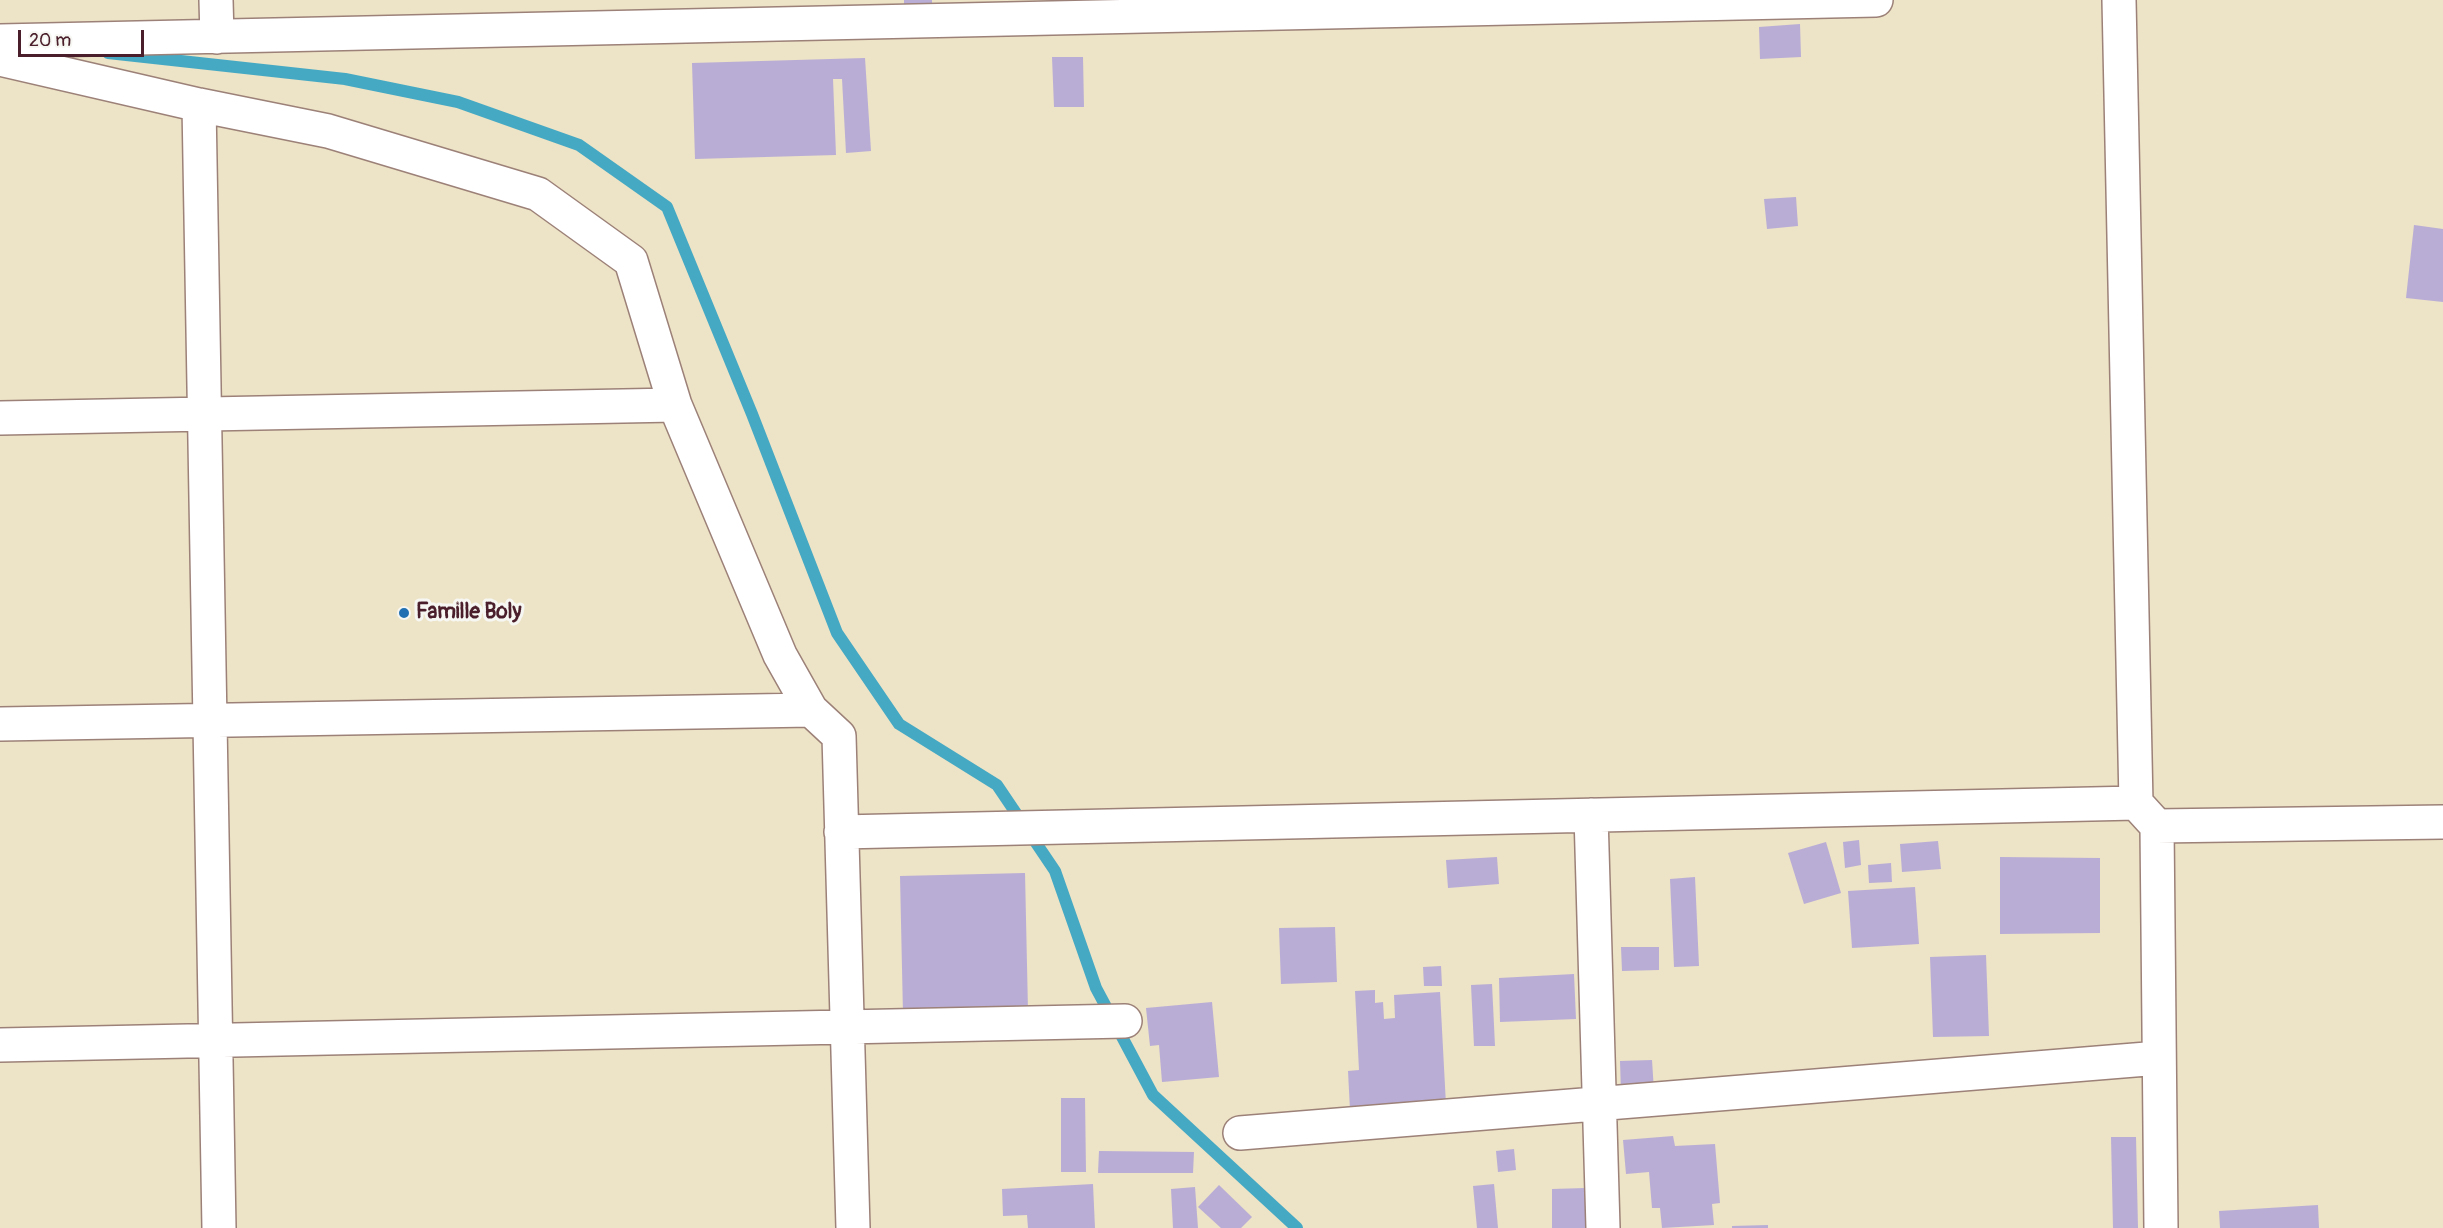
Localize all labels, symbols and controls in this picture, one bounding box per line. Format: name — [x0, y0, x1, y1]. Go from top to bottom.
scale bar — [21, 18, 147, 56]
text: 20 m — [29, 29, 71, 52]
place label: Famille Boly — [416, 600, 522, 626]
marker: Famille Boly — [397, 606, 411, 620]

